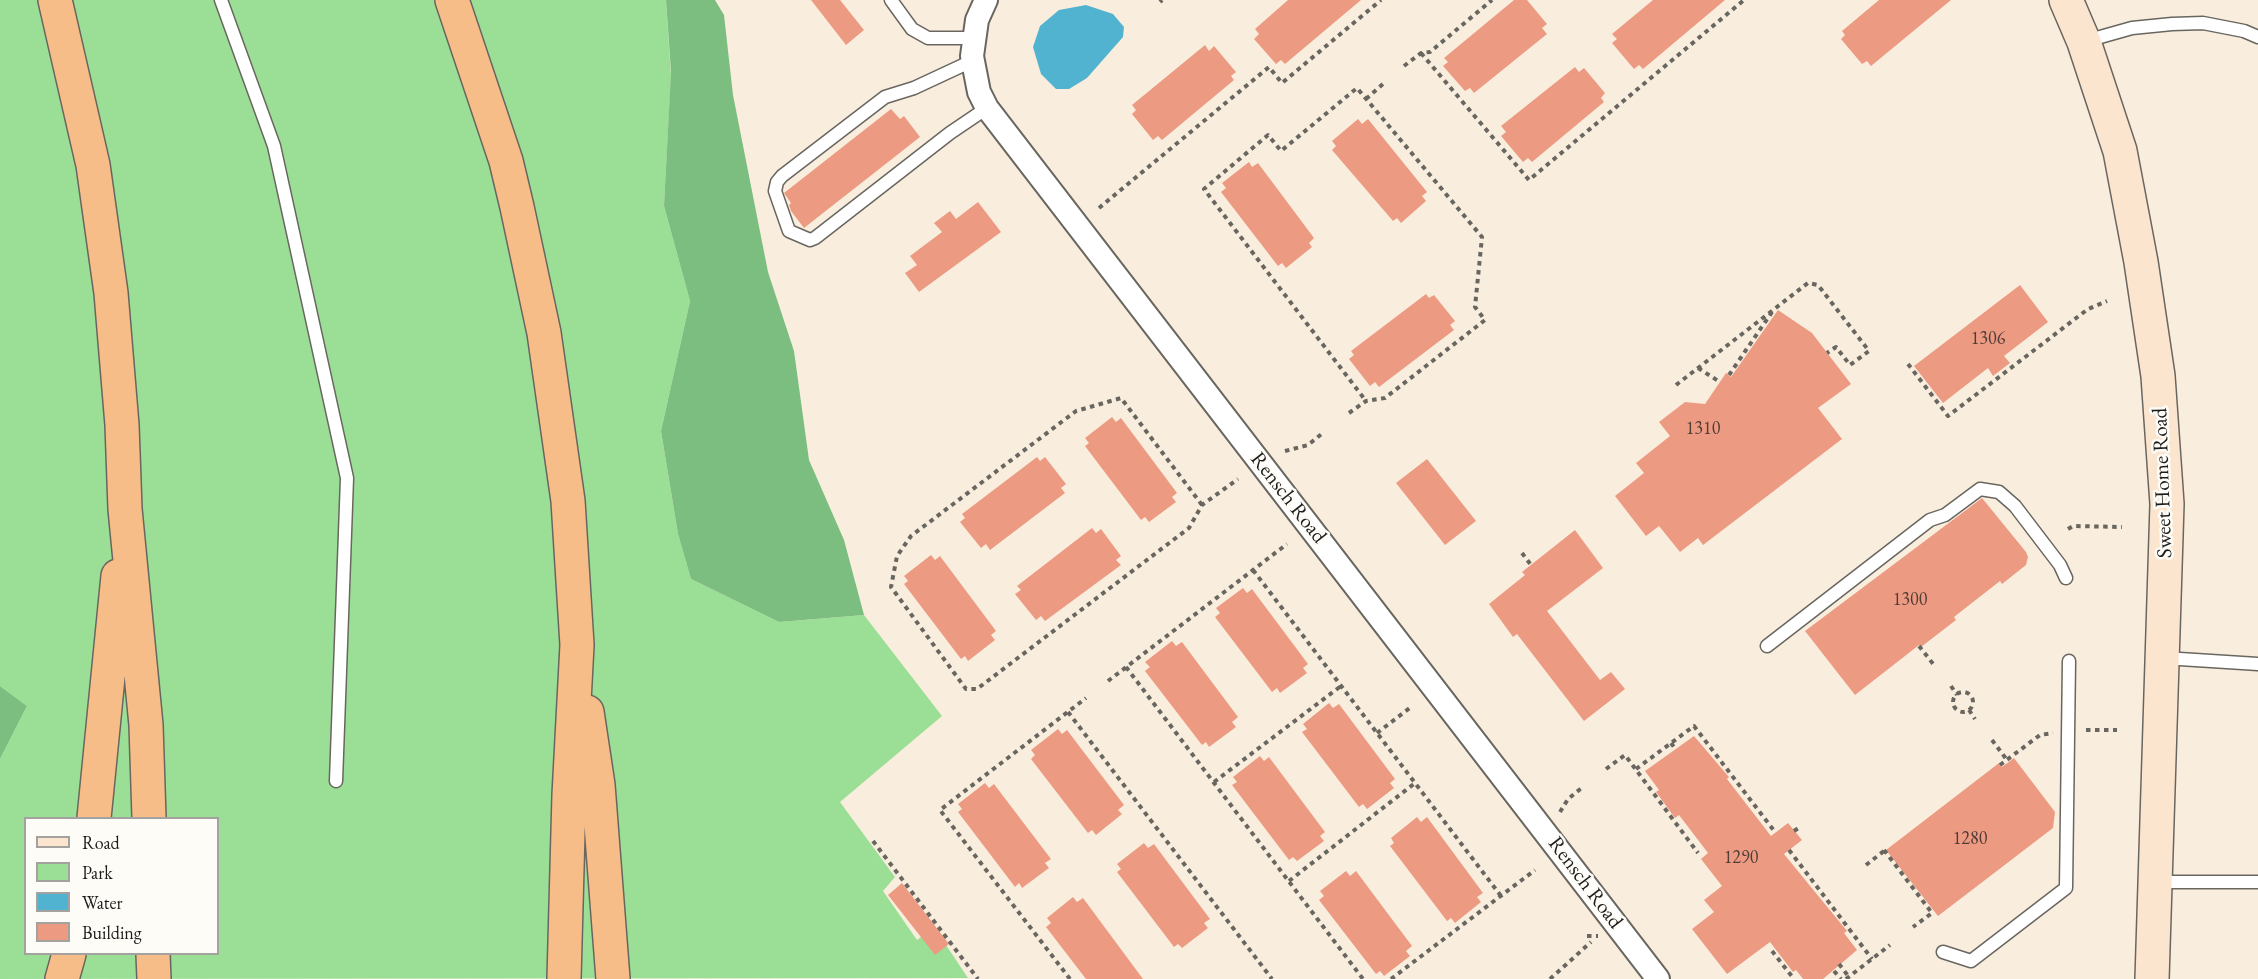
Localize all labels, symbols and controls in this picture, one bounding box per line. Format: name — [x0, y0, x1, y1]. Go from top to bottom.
house number: 1306 — [1971, 328, 2005, 350]
street label: Sweet Home Road — [2148, 407, 2178, 559]
house number: 1310 — [1686, 418, 1720, 440]
street label: Rensch Road — [1245, 447, 1331, 549]
house number: 1300 — [1893, 589, 1927, 611]
legend — [24, 817, 219, 955]
house number: 1280 — [1953, 828, 1987, 850]
text: Road — [82, 831, 120, 854]
street label: Rensch Road — [1542, 832, 1628, 934]
house number: 1290 — [1724, 847, 1758, 869]
text: Park — [82, 861, 113, 884]
text: Water — [82, 891, 123, 914]
text: Building — [82, 921, 142, 944]

